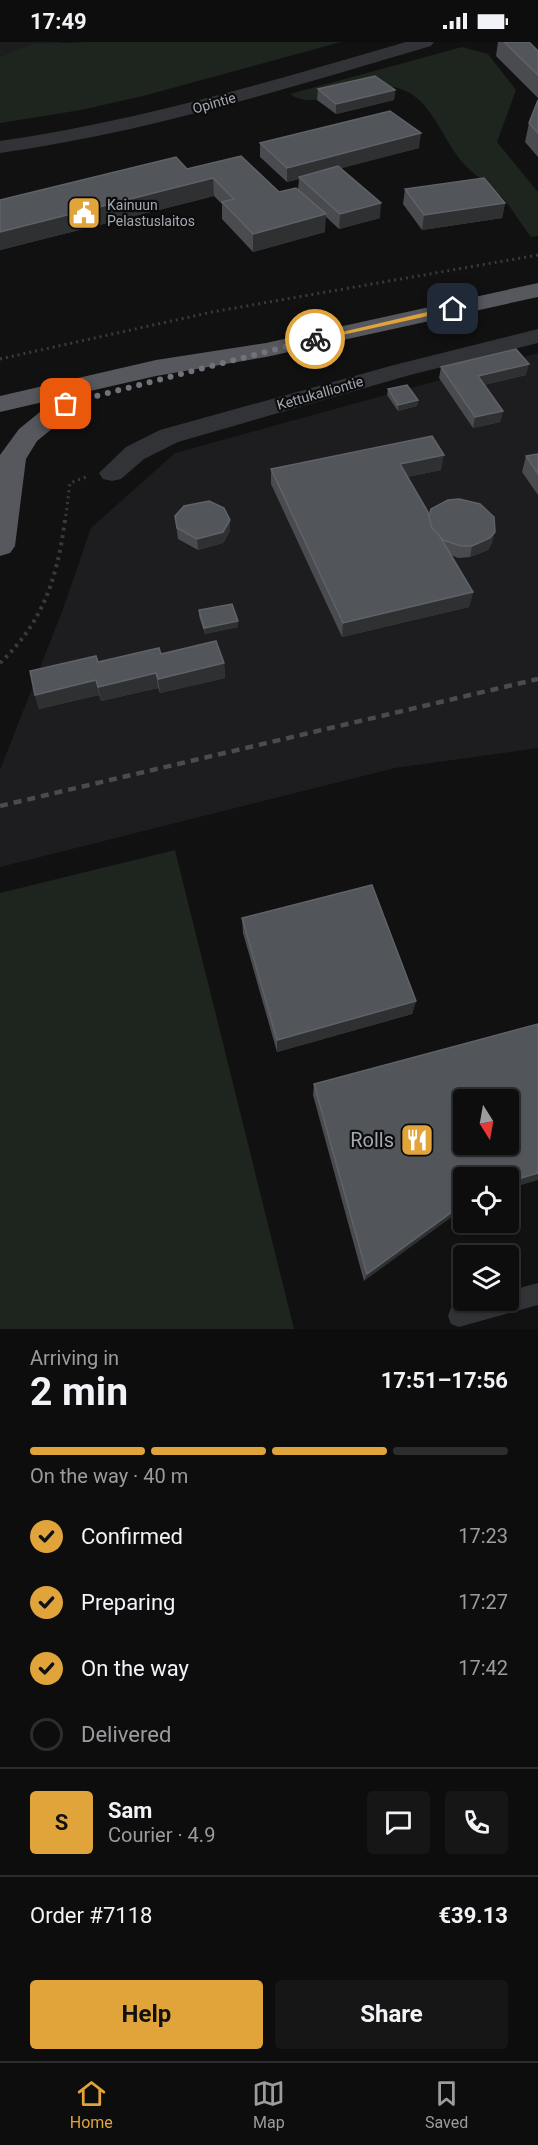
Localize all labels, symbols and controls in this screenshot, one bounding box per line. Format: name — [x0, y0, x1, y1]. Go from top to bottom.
text: 17:49 — [30, 9, 87, 34]
street label: Opintie — [191, 89, 237, 117]
public building icon: Kainuun Pelastuslaitos — [66, 195, 102, 231]
place label: Kainuun Pelastuslaitos — [107, 197, 195, 229]
pin — [427, 283, 478, 334]
icon: home — [436, 292, 469, 325]
courier — [285, 309, 345, 369]
icon: bike — [299, 323, 332, 356]
street label: Kettukalliontie — [275, 373, 365, 413]
pin — [40, 378, 91, 429]
icon: bag — [49, 387, 82, 420]
north arrow — [453, 1089, 519, 1155]
map controls — [453, 1089, 519, 1311]
restaurant icon: Rolls — [399, 1122, 435, 1158]
place label: Rolls — [350, 1128, 394, 1152]
button: locate — [453, 1167, 519, 1233]
button: layers — [453, 1245, 519, 1311]
text: Arriving in — [30, 1346, 119, 1370]
text: 17:51–17:56 — [381, 1368, 508, 1393]
text: 2 min — [30, 1369, 128, 1415]
text: On the way · 40 m — [30, 1464, 188, 1488]
icon: check — [30, 1520, 63, 1553]
text: Confirmed — [81, 1524, 183, 1549]
text: 17:23 — [458, 1524, 508, 1548]
icon: check — [30, 1586, 63, 1619]
text: Preparing — [81, 1590, 175, 1615]
text: 17:27 — [458, 1590, 508, 1614]
icon: check — [30, 1652, 63, 1685]
text: On the way — [81, 1656, 189, 1681]
text: 17:42 — [458, 1656, 508, 1680]
text: Delivered — [81, 1722, 171, 1747]
button: chat — [367, 1791, 430, 1854]
button: phone — [445, 1791, 508, 1854]
text: Sam — [108, 1798, 152, 1823]
text: S — [55, 1810, 68, 1835]
text: Courier · 4.9 — [108, 1823, 215, 1847]
text: Order #7118 — [30, 1903, 152, 1928]
text: €39.13 — [439, 1903, 508, 1928]
button: Help — [30, 1980, 263, 2049]
button: Share — [275, 1980, 508, 2049]
tab: Home — [70, 2077, 113, 2132]
tab: Map — [252, 2077, 285, 2132]
tab: Saved — [425, 2077, 468, 2132]

